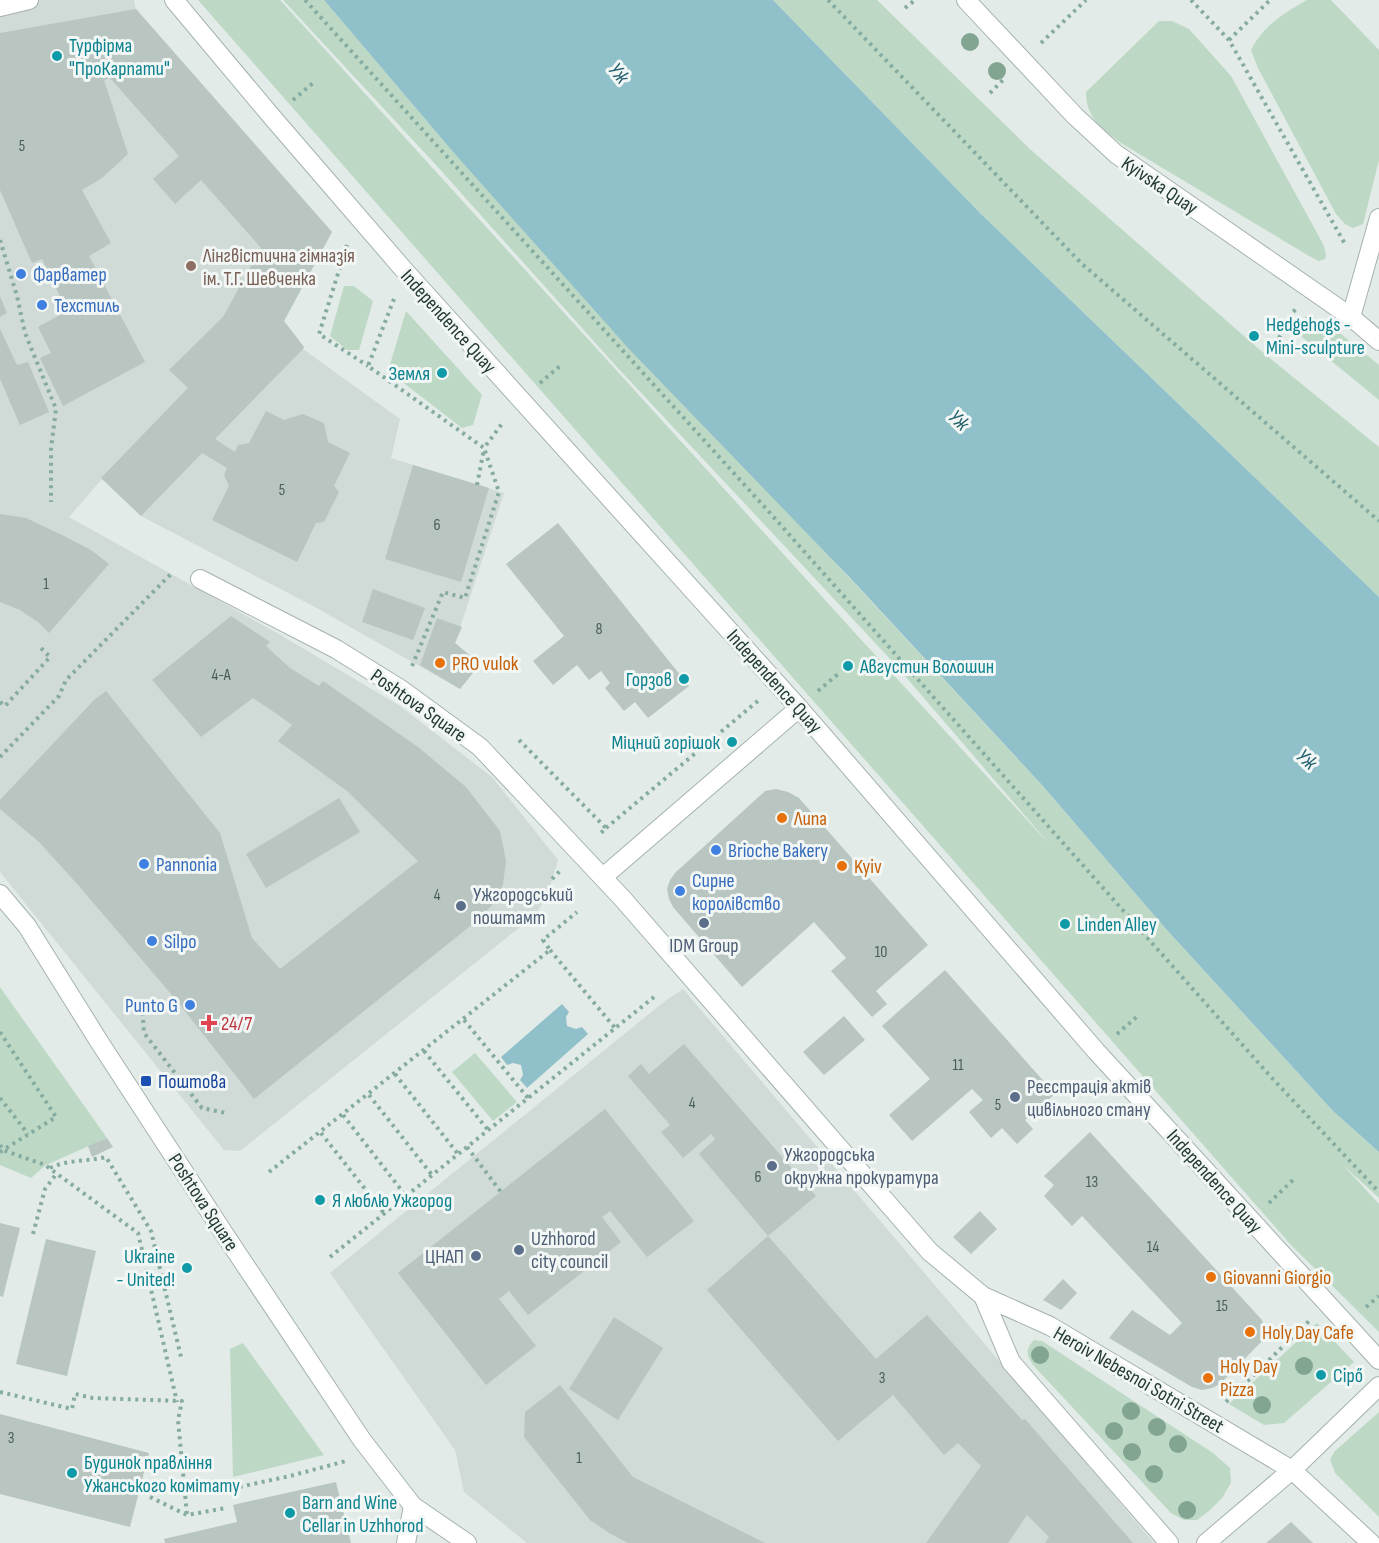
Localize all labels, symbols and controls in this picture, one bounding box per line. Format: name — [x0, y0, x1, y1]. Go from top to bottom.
place label: Турфірма "ПроКарпати" — [69, 34, 170, 81]
marker: Турфірма "ПроКарпати" — [50, 49, 64, 63]
water label: Уж — [603, 58, 635, 89]
house number: 5 — [19, 137, 25, 156]
street label: Kyivska Quay — [1117, 152, 1202, 220]
place label: Лінгвістична гімназія ім. Т.Г. Шевченка — [202, 244, 355, 291]
marker: Лінгвістична гімназія ім. Т.Г. Шевченка — [184, 259, 198, 273]
place label: Фарватер — [33, 263, 107, 287]
street label: Independence Quay — [395, 265, 501, 379]
marker: Фарватер — [14, 267, 28, 281]
place label: Техстиль — [54, 294, 120, 318]
marker: Техстиль — [35, 298, 49, 312]
place label: Hedgehogs - Mini-sculpture — [1266, 313, 1365, 360]
marker: Hedgehogs - Mini-sculpture — [1247, 329, 1261, 343]
place label: Земля — [389, 362, 430, 386]
marker: Земля — [435, 366, 449, 380]
water label: Уж — [943, 405, 975, 437]
house number: 5 — [279, 481, 285, 500]
house number: 6 — [433, 516, 441, 535]
house number: 1 — [43, 575, 49, 594]
house number: 8 — [595, 620, 603, 639]
street label: Independence Quay — [721, 625, 827, 739]
place label: PRO vulok — [452, 652, 519, 676]
place label: Августин Волошин — [859, 655, 994, 679]
marker: PRO vulok — [433, 656, 447, 670]
marker: Августин Волошин — [841, 659, 855, 673]
street label: Poshtova Square — [366, 664, 471, 748]
house number: 4-А — [211, 666, 231, 685]
place label: Горзов — [626, 668, 672, 692]
marker: Горзов — [677, 672, 691, 686]
place label: Міцний горішок — [611, 731, 720, 755]
marker: Міцний горішок — [725, 735, 739, 749]
water label: Уж — [1291, 744, 1323, 776]
place label: Липа — [793, 807, 827, 831]
marker: Липа — [775, 811, 789, 825]
place label: Brioche Bakery — [728, 839, 828, 863]
marker: Brioche Bakery — [709, 843, 723, 857]
place label: Pannonia — [156, 853, 217, 877]
place label: Kyiv — [854, 855, 882, 879]
marker: Pannonia — [137, 857, 151, 871]
marker: Kyiv — [835, 859, 849, 873]
place label: Сирне королівство — [692, 869, 781, 916]
place label: Ужгородський поштамт — [473, 883, 573, 930]
marker: Сирне королівство — [673, 884, 687, 898]
house number: 4 — [434, 886, 441, 905]
marker: Ужгородський поштамт — [454, 899, 468, 913]
place label: Linden Alley — [1077, 913, 1157, 937]
marker: IDM Group — [697, 916, 711, 930]
marker: Linden Alley — [1058, 917, 1072, 931]
place label: Silpo — [164, 930, 197, 954]
marker: Silpo — [145, 934, 159, 948]
place label: IDM Group — [669, 934, 739, 958]
house number: 10 — [875, 943, 887, 962]
place label: Punto G — [125, 994, 178, 1018]
marker: Punto G — [183, 998, 197, 1012]
place label: 24/7 — [221, 1012, 252, 1036]
marker: 24/7 — [202, 1016, 216, 1030]
house number: 11 — [952, 1056, 964, 1075]
place label: Поштова — [158, 1070, 226, 1094]
marker: Поштова — [139, 1074, 153, 1088]
place label: Реєстрація актів цивільного стану — [1027, 1075, 1151, 1122]
marker: Реєстрація актів цивільного стану — [1008, 1090, 1022, 1104]
house number: 4 — [689, 1094, 696, 1113]
house number: 5 — [995, 1096, 1001, 1115]
street label: Independence Quay — [1161, 1125, 1267, 1239]
place label: Ужгородська окружна прокуратура — [784, 1143, 939, 1190]
street label: Poshtova Square — [163, 1149, 244, 1256]
marker: Ужгородська окружна прокуратура — [765, 1159, 779, 1173]
house number: 6 — [754, 1168, 762, 1187]
house number: 13 — [1086, 1173, 1098, 1192]
place label: Я люблю Ужгород — [332, 1189, 452, 1213]
marker: Я люблю Ужгород — [313, 1193, 327, 1207]
place label: Uzhhorod city council — [531, 1227, 608, 1274]
house number: 14 — [1147, 1238, 1159, 1257]
marker: Uzhhorod city council — [512, 1243, 526, 1257]
place label: Ukraine - United! — [116, 1245, 175, 1292]
place label: ЦНАП — [425, 1245, 464, 1269]
marker: ЦНАП — [469, 1249, 483, 1263]
marker: Ukraine - United! — [180, 1261, 194, 1275]
place label: Giovanni Giorgio — [1223, 1266, 1331, 1290]
marker: Giovanni Giorgio — [1204, 1270, 1218, 1284]
house number: 15 — [1216, 1297, 1228, 1316]
street label: Heroiv Nebesnoi Sotni Street — [1049, 1321, 1228, 1438]
place label: Holy Day Cafe — [1262, 1321, 1354, 1345]
marker: Holy Day Cafe — [1243, 1325, 1257, 1339]
place label: Holy Day Pizza — [1220, 1355, 1278, 1402]
place label: Cipő — [1333, 1364, 1363, 1388]
marker: Cipő — [1314, 1368, 1328, 1382]
house number: 3 — [879, 1369, 885, 1388]
marker: Holy Day Pizza — [1201, 1371, 1215, 1385]
house number: 3 — [8, 1429, 14, 1448]
house number: 1 — [576, 1449, 582, 1468]
place label: Будинок правління Ужанського комітату — [84, 1451, 240, 1498]
marker: Будинок правління Ужанського комітату — [65, 1466, 79, 1480]
place label: Barn and Wine Cellar in Uzhhorod — [302, 1491, 424, 1538]
marker: Barn and Wine Cellar in Uzhhorod — [283, 1506, 297, 1520]

